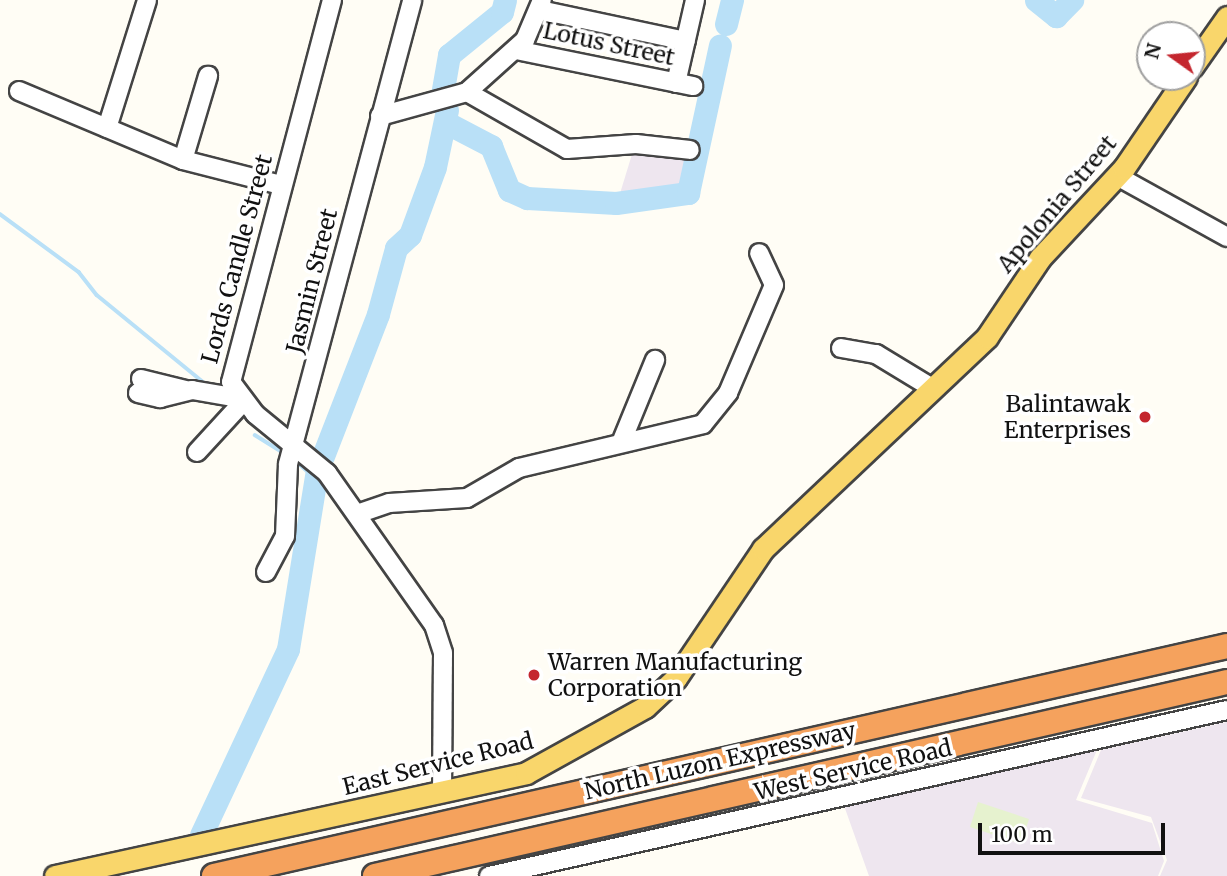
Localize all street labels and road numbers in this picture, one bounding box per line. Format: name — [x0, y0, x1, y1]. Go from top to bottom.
street label: Lotus Street — [541, 17, 677, 71]
street label: Apolonia Street — [992, 130, 1122, 278]
street label: Lords Candle Street — [196, 151, 278, 367]
street label: Jasmin Street — [281, 206, 343, 356]
street label: North Luzon Expressway — [582, 716, 858, 806]
street label: East Service Road — [340, 727, 536, 801]
street label: West Service Road — [752, 734, 954, 806]

